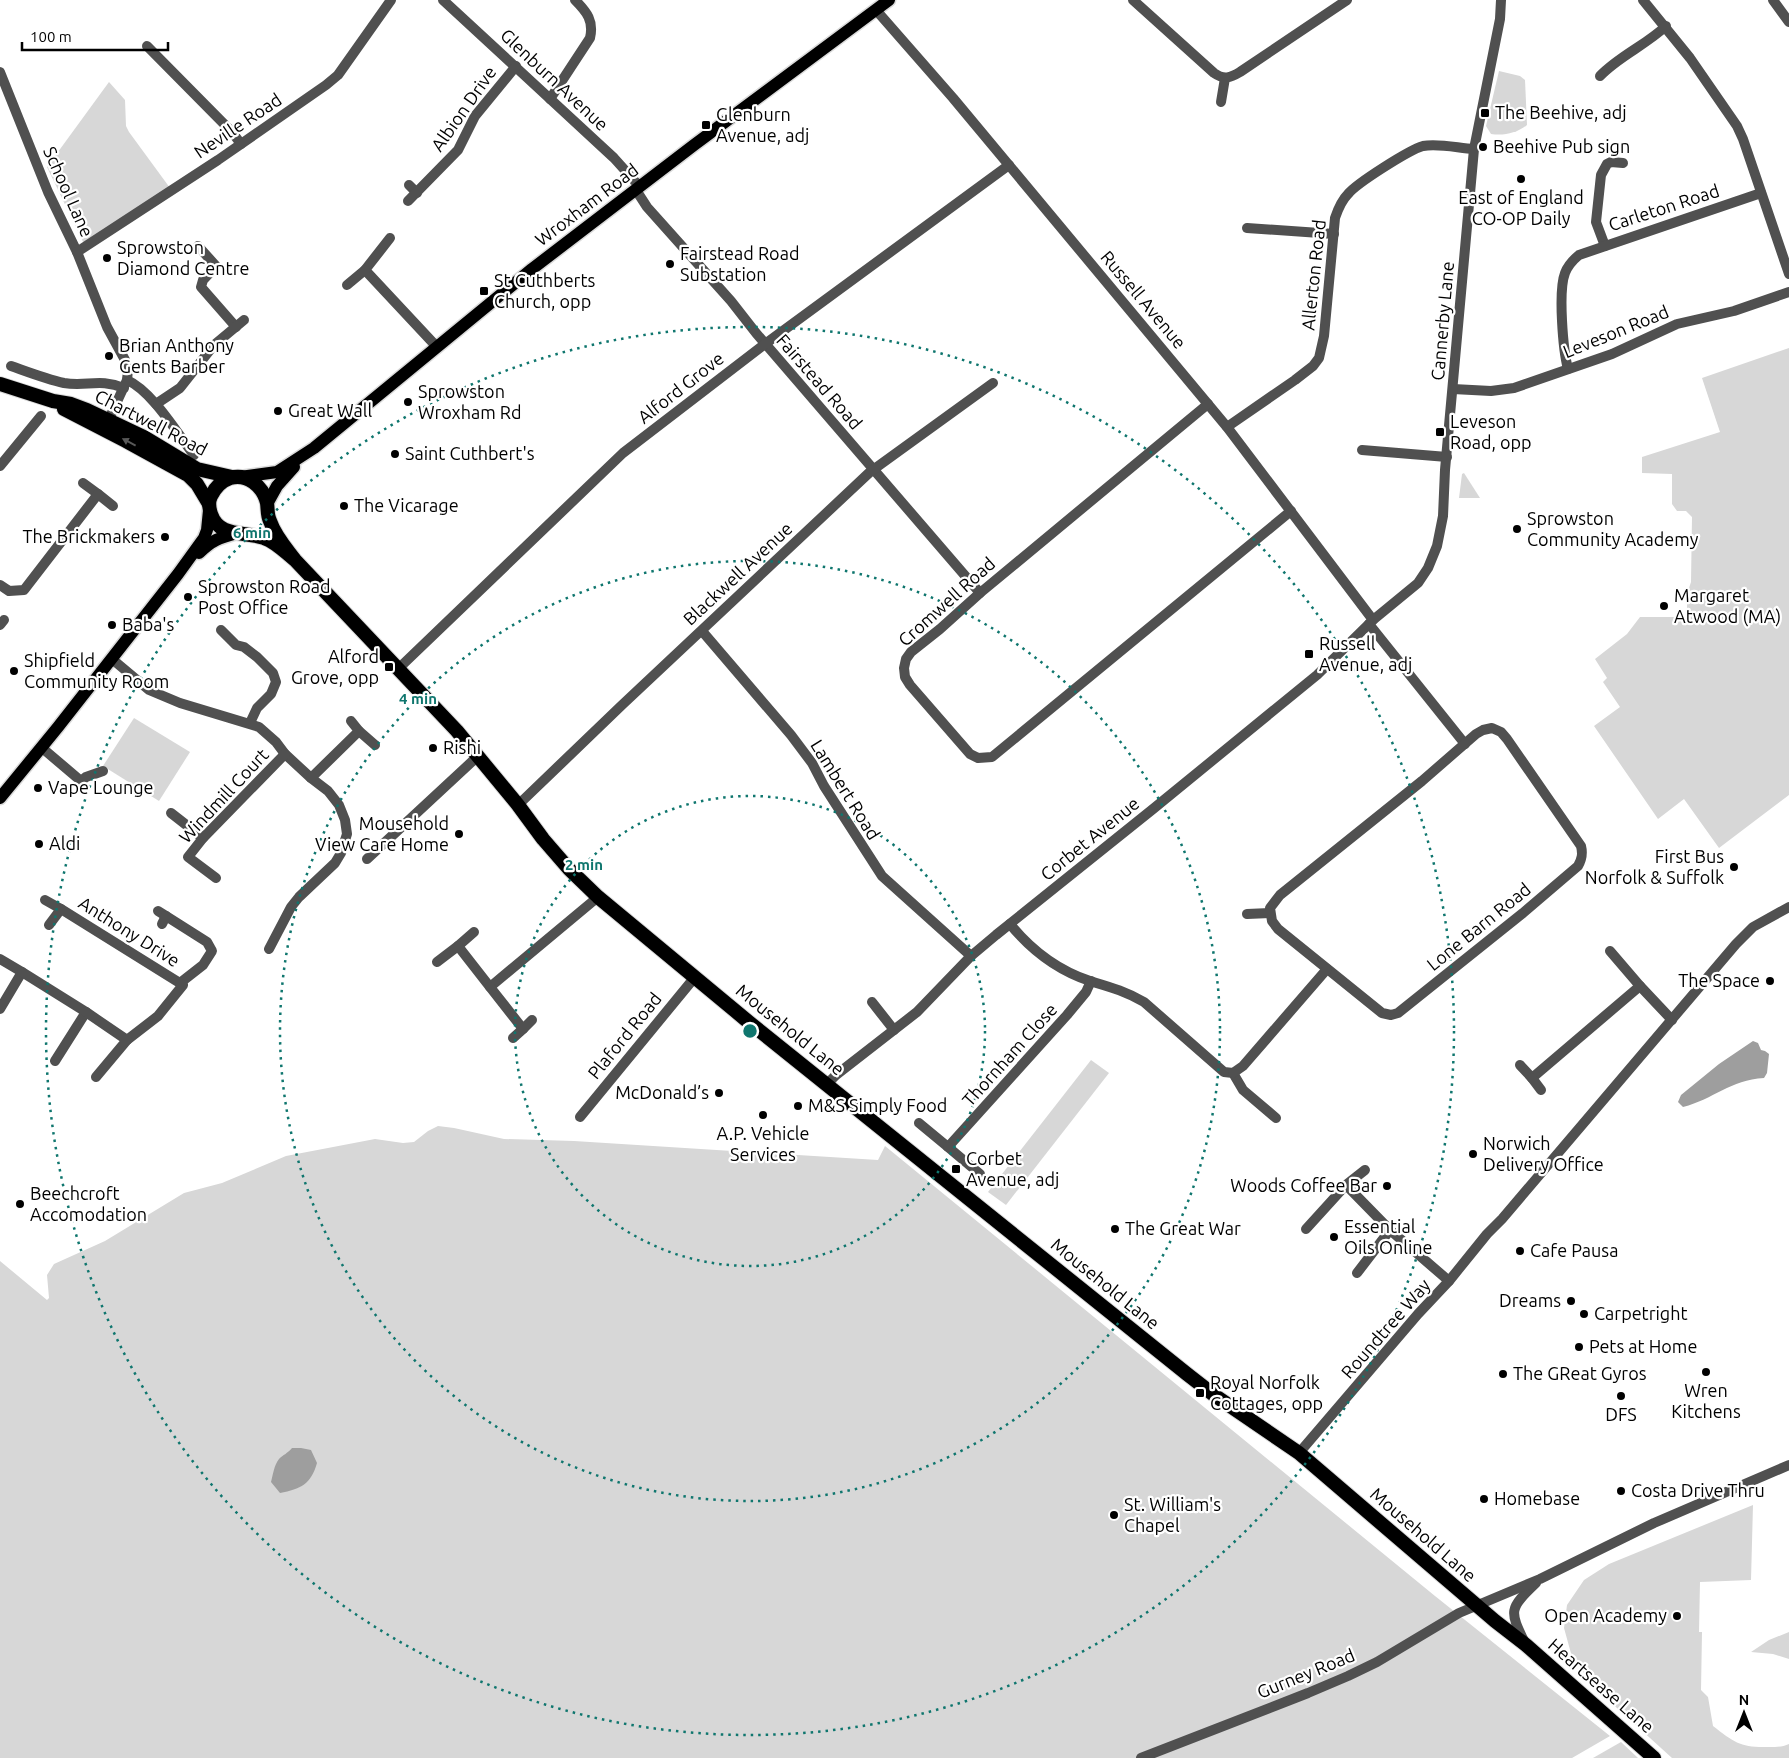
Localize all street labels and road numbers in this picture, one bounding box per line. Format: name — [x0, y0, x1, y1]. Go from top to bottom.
street label: Glenburn Avenue — [497, 24, 613, 134]
street label: Albion Drive — [427, 62, 500, 155]
street label: Neville Road — [190, 89, 285, 162]
street label: School Lane — [40, 143, 98, 240]
street label: Wroxham Road — [531, 159, 642, 249]
street label: Carleton Road — [1606, 180, 1722, 234]
street label: Allerton Road — [1297, 218, 1329, 331]
street label: Russell Avenue — [1097, 246, 1190, 352]
street label: Cannerby Lane — [1427, 260, 1457, 381]
street label: Leveson Road — [1560, 301, 1671, 361]
street label: Fairstead Road — [773, 330, 866, 433]
street label: Alford Grove — [634, 348, 727, 427]
street label: Chartwell Road — [92, 385, 211, 459]
street label: Blackwell Avenue — [679, 518, 796, 629]
street label: Cromwell Road — [894, 553, 999, 650]
street label: Lambert Road — [807, 736, 885, 843]
street label: Windmill Court — [175, 744, 272, 847]
street label: Corbet Avenue — [1036, 792, 1143, 884]
street label: Lone Barn Road — [1423, 878, 1534, 974]
street label: Anthony Drive — [75, 892, 184, 970]
street label: Mousehold Lane — [733, 980, 849, 1079]
street label: Plaford Road — [583, 988, 665, 1083]
street label: Thornham Close — [958, 999, 1061, 1110]
street label: Mousehold Lane — [1048, 1234, 1164, 1333]
street label: Roundtree Way — [1337, 1274, 1434, 1382]
street label: Mousehold Lane — [1367, 1483, 1480, 1585]
street label: Heartsease Lane — [1545, 1634, 1658, 1736]
street label: Gurney Road — [1254, 1644, 1357, 1702]

